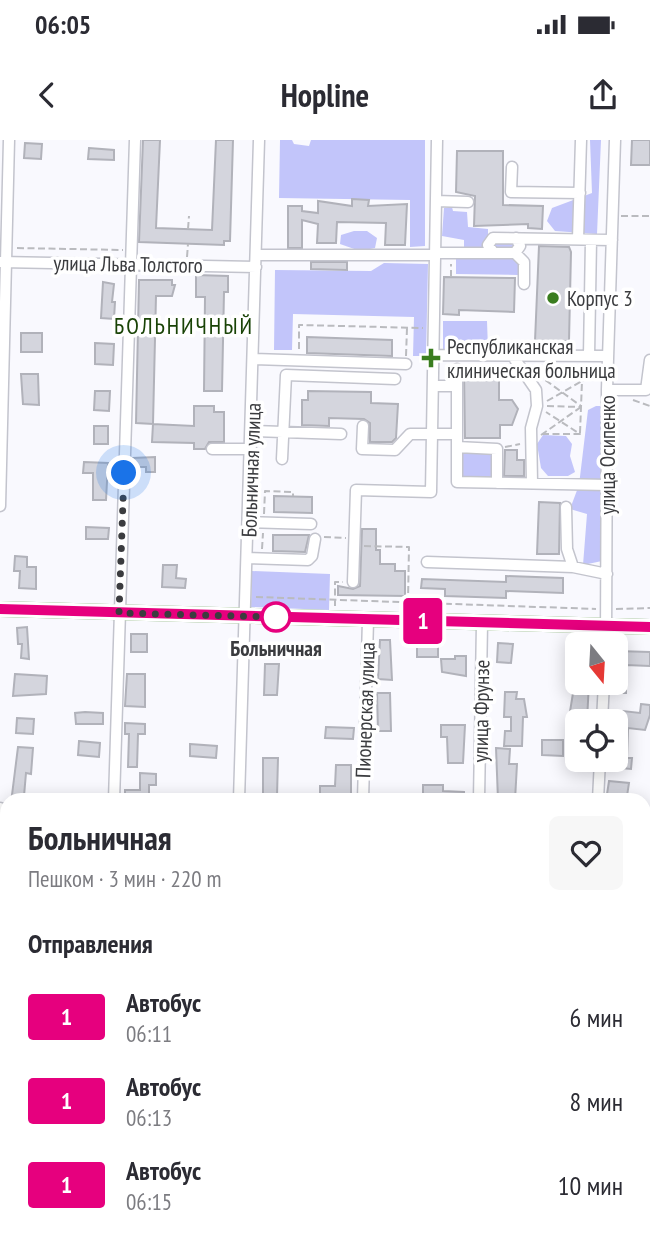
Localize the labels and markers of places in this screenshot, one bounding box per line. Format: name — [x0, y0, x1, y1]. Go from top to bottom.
place label: Корпус 3 — [567, 285, 633, 312]
marker: Корпус 3 — [545, 290, 561, 306]
place label: Республиканская клиническая больница — [447, 333, 616, 384]
marker: Республиканская клиническая больница — [421, 348, 441, 368]
marker: Больничная — [261, 602, 291, 632]
place label: Больничная — [230, 635, 322, 662]

